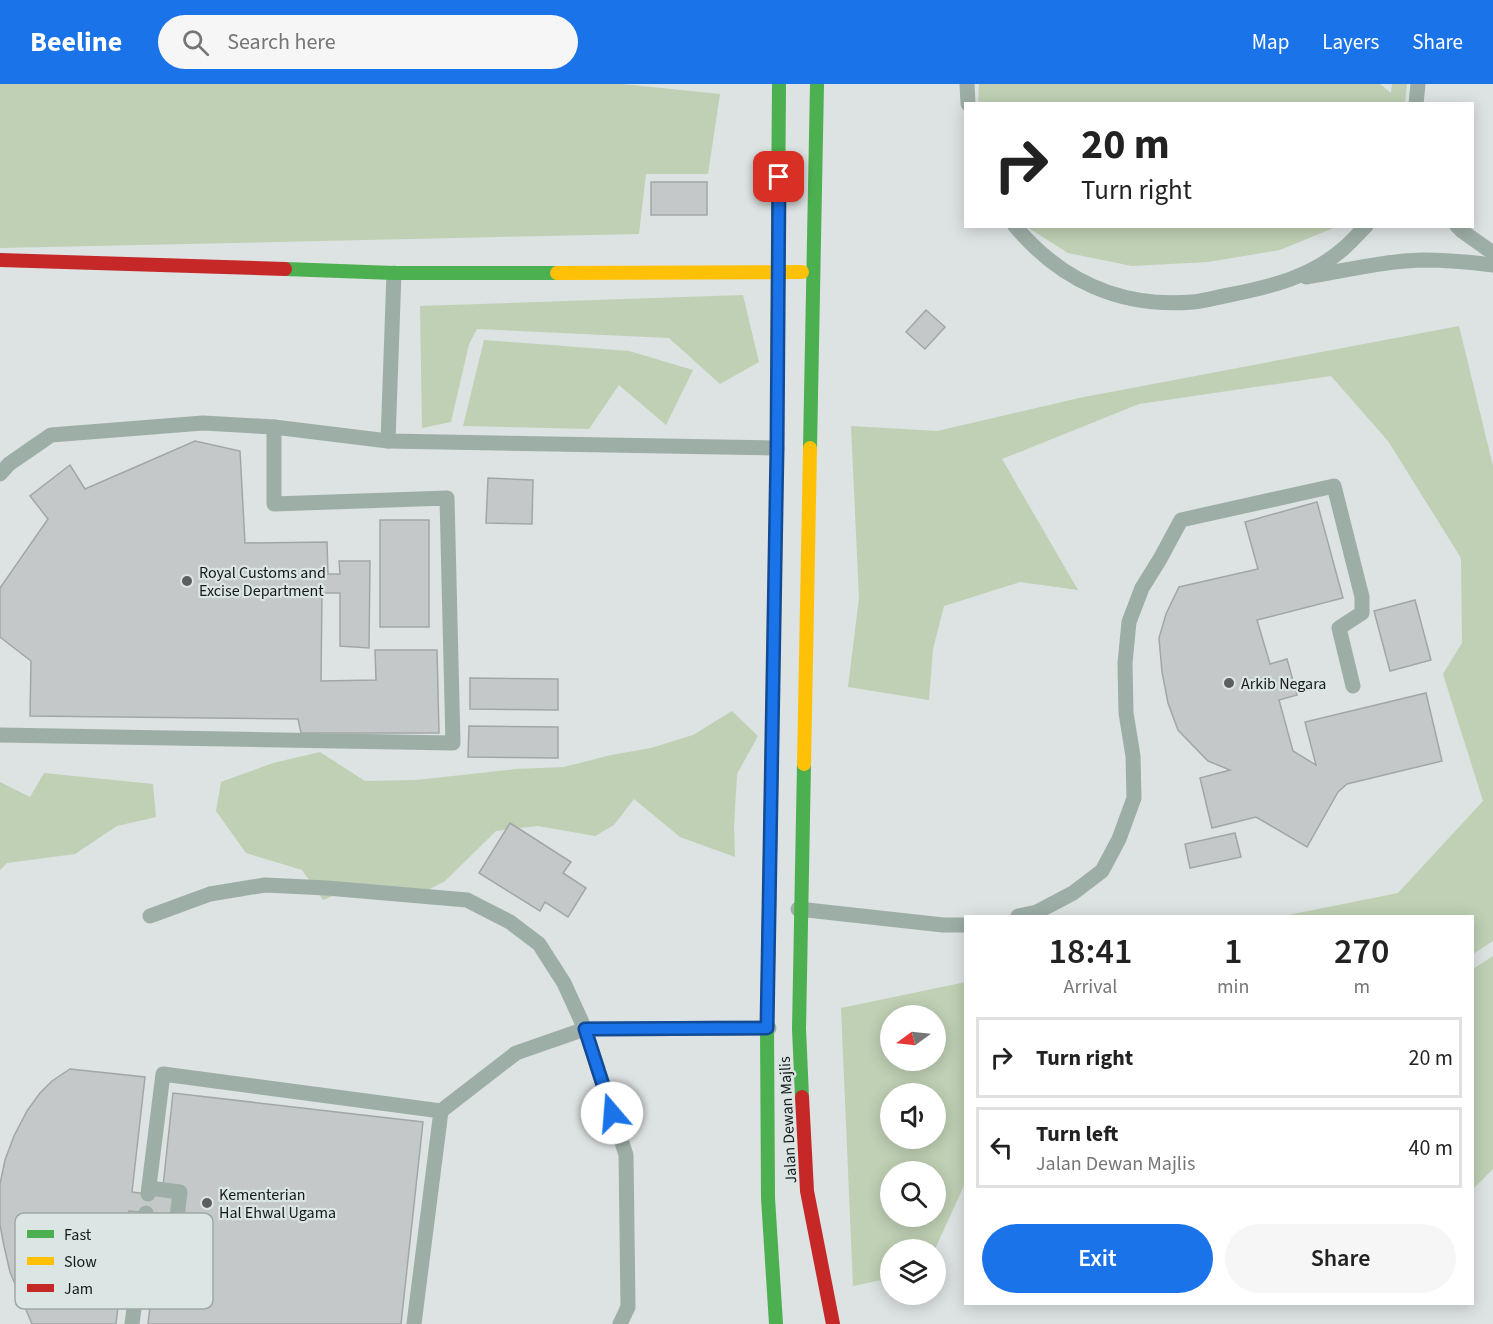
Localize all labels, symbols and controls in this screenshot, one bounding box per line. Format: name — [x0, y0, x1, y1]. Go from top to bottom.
search box — [158, 15, 578, 69]
text: Beeline — [30, 22, 122, 62]
icon: search — [179, 26, 212, 59]
text: Search here — [227, 26, 336, 58]
text: Map — [1252, 27, 1289, 57]
text: Layers — [1322, 27, 1379, 57]
text: Share — [1412, 27, 1463, 57]
text: 20 m — [1081, 115, 1170, 175]
icon: right — [982, 126, 1060, 204]
pin — [753, 151, 804, 202]
icon: arrive — [762, 160, 795, 193]
text: Turn right — [1081, 171, 1192, 210]
place label: Royal Customs and Excise Department — [199, 562, 326, 602]
marker: Royal Customs and Excise Department — [180, 574, 194, 588]
place label: Arkib Negara — [1241, 673, 1326, 695]
marker: Arkib Negara — [1222, 676, 1236, 690]
text: 18:41 — [1049, 926, 1132, 977]
text: 1 — [1224, 926, 1242, 977]
text: 270 — [1334, 926, 1389, 977]
text: Arrival — [1064, 973, 1117, 1001]
text: min — [1217, 973, 1249, 1001]
text: m — [1353, 973, 1370, 1001]
north arrow — [880, 1005, 946, 1071]
map controls — [880, 1005, 946, 1305]
icon: right — [985, 1041, 1018, 1074]
text: Turn right — [1036, 1042, 1133, 1074]
text: 20 m — [1408, 1042, 1453, 1074]
street label: Jalan Dewan Majlis — [774, 1055, 802, 1184]
position arrow — [580, 1081, 644, 1145]
button: sound — [880, 1083, 946, 1149]
text: Turn left — [1036, 1118, 1118, 1150]
icon: left — [985, 1131, 1018, 1164]
text: 40 m — [1408, 1132, 1453, 1164]
text: Jalan Dewan Majlis — [1036, 1150, 1195, 1178]
button: search — [880, 1161, 946, 1227]
place label: Kementerian Hal Ehwal Ugama — [219, 1184, 336, 1224]
marker: Kementerian Hal Ehwal Ugama — [200, 1196, 214, 1210]
legend — [15, 1213, 213, 1309]
text: Fast — [64, 1224, 92, 1246]
button: Exit — [982, 1224, 1213, 1293]
button: Share — [1225, 1224, 1456, 1293]
button: layers — [880, 1239, 946, 1305]
text: Slow — [64, 1251, 97, 1273]
text: Jam — [64, 1278, 93, 1300]

